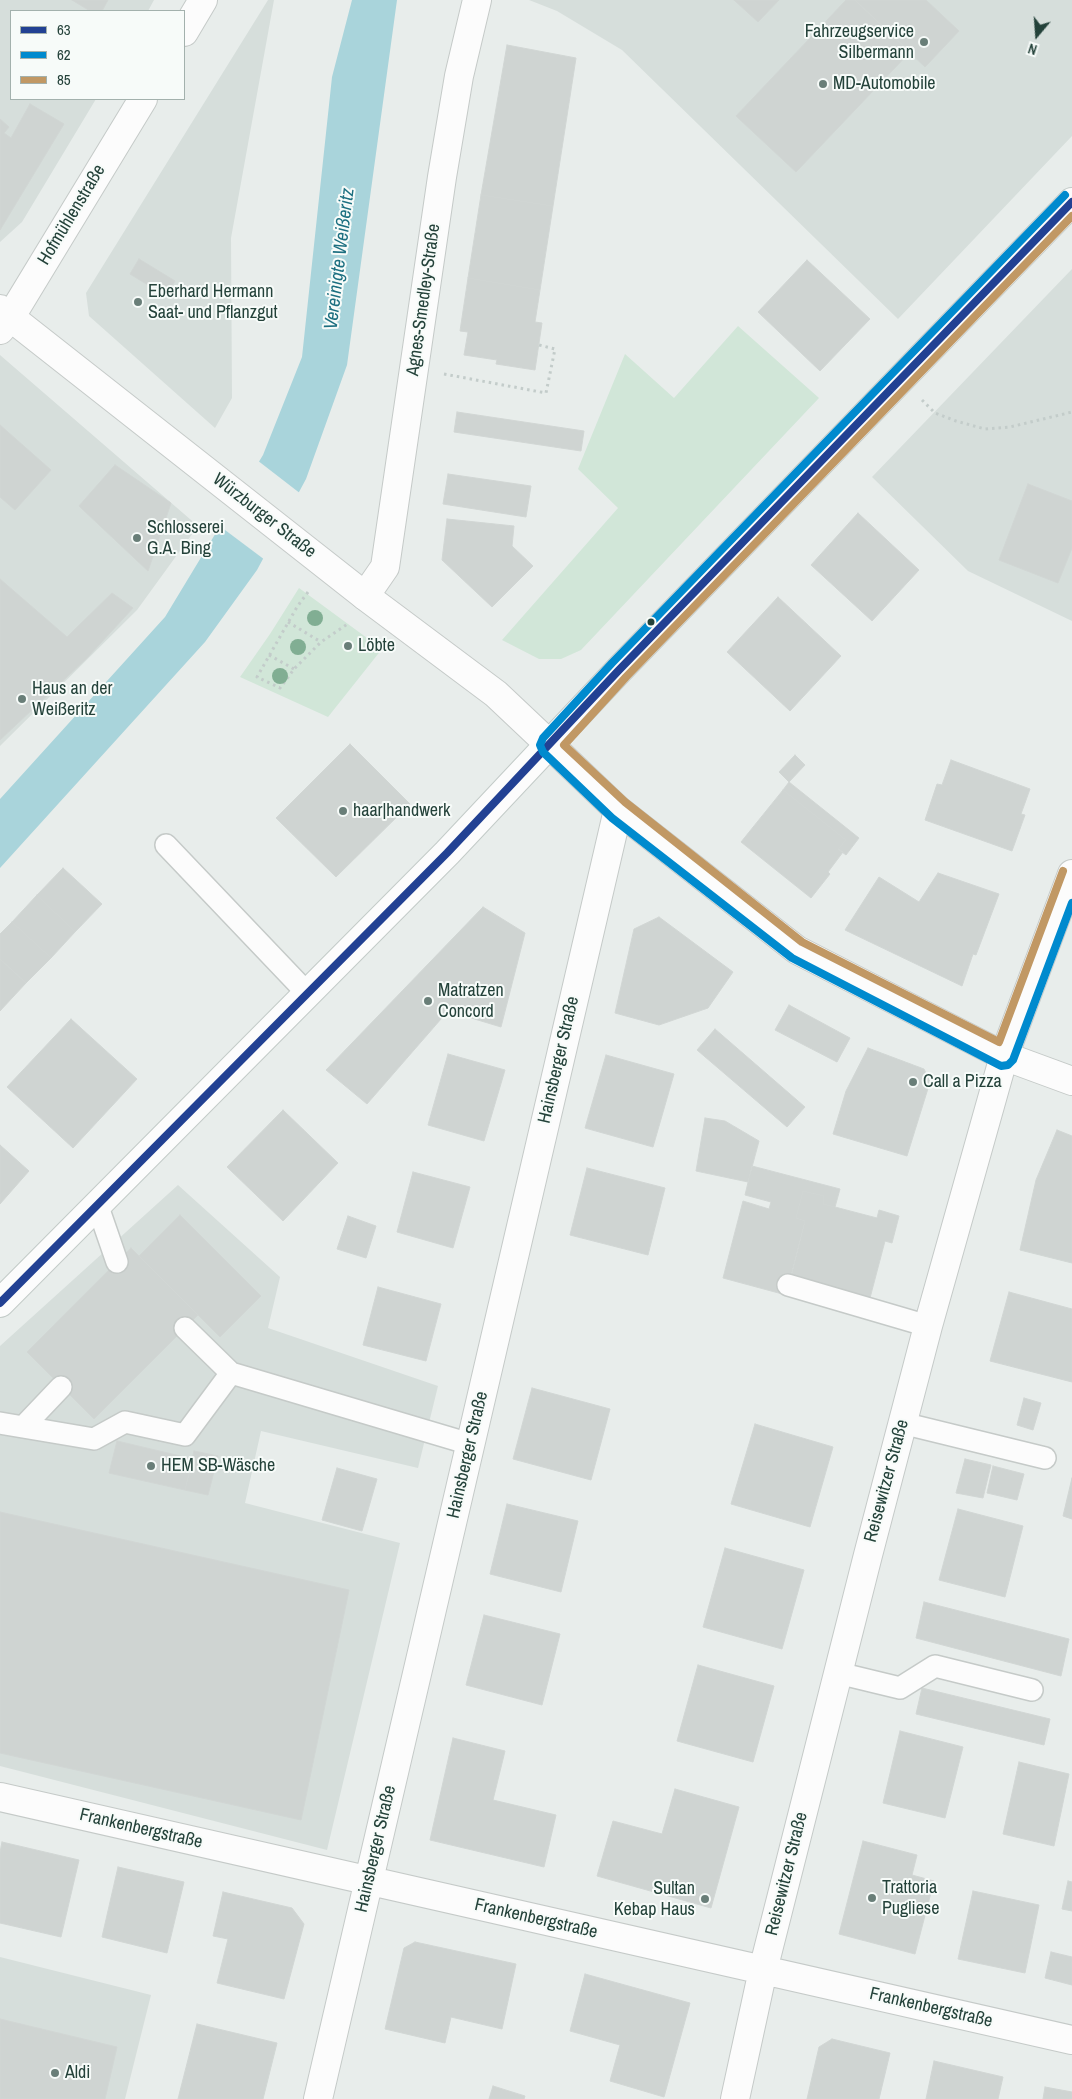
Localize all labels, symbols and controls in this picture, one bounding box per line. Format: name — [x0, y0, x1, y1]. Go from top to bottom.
legend — [10, 10, 185, 100]
north arrow — [1012, 10, 1062, 60]
text: 63 — [57, 19, 71, 40]
place label: Fahrzeugservice Silbermann — [805, 21, 914, 64]
marker: Fahrzeugservice Silbermann — [918, 36, 930, 48]
text: N — [1026, 39, 1039, 59]
text: 62 — [57, 44, 71, 65]
text: 85 — [57, 69, 71, 90]
place label: MD-Automobile — [833, 73, 936, 95]
marker: MD-Automobile — [817, 78, 829, 90]
street label: Hofmühlenstraße — [34, 161, 110, 269]
water label: Vereinigte Weißeritz — [320, 187, 360, 331]
street label: Agnes-Smedley-Straße — [403, 223, 445, 377]
place label: Eberhard Hermann Saat- und Pflanzgut — [148, 281, 278, 324]
marker: Eberhard Hermann Saat- und Pflanzgut — [132, 296, 144, 308]
street label: Würzburger Straße — [208, 469, 320, 563]
place label: Schlosserei G.A. Bing — [147, 517, 224, 560]
marker: Schlosserei G.A. Bing — [131, 532, 143, 544]
unlabelled marker — [646, 617, 656, 627]
place label: Löbte — [358, 635, 395, 657]
marker: Löbte — [342, 640, 354, 652]
place label: Haus an der Weißeritz — [32, 678, 112, 721]
marker: Haus an der Weißeritz — [16, 693, 28, 705]
place label: haar|handwerk — [353, 800, 450, 822]
marker: haar|handwerk — [337, 805, 349, 817]
place label: Matratzen Concord — [438, 980, 504, 1022]
street label: Hainsberger Straße — [534, 994, 584, 1126]
marker: Matratzen Concord — [422, 995, 434, 1007]
place label: Call a Pizza — [923, 1071, 1002, 1093]
marker: Call a Pizza — [907, 1076, 919, 1088]
street label: Hainsberger Straße — [443, 1389, 493, 1521]
street label: Reisewitzer Straße — [860, 1417, 914, 1545]
place label: HEM SB-Wäsche — [161, 1455, 275, 1477]
marker: HEM SB-Wäsche — [145, 1460, 157, 1472]
street label: Hainsberger Straße — [351, 1783, 401, 1915]
street label: Frankenbergstraße — [77, 1804, 205, 1854]
street label: Reisewitzer Straße — [761, 1810, 813, 1938]
place label: Trattoria Pugliese — [882, 1877, 939, 1920]
place label: Sultan Kebap Haus — [614, 1878, 695, 1920]
marker: Trattoria Pugliese — [866, 1892, 878, 1904]
marker: Sultan Kebap Haus — [699, 1893, 711, 1905]
street label: Frankenbergstraße — [472, 1894, 600, 1944]
street label: Frankenbergstraße — [867, 1983, 995, 2033]
place label: Aldi — [65, 2062, 90, 2084]
marker: Aldi — [49, 2067, 61, 2079]

